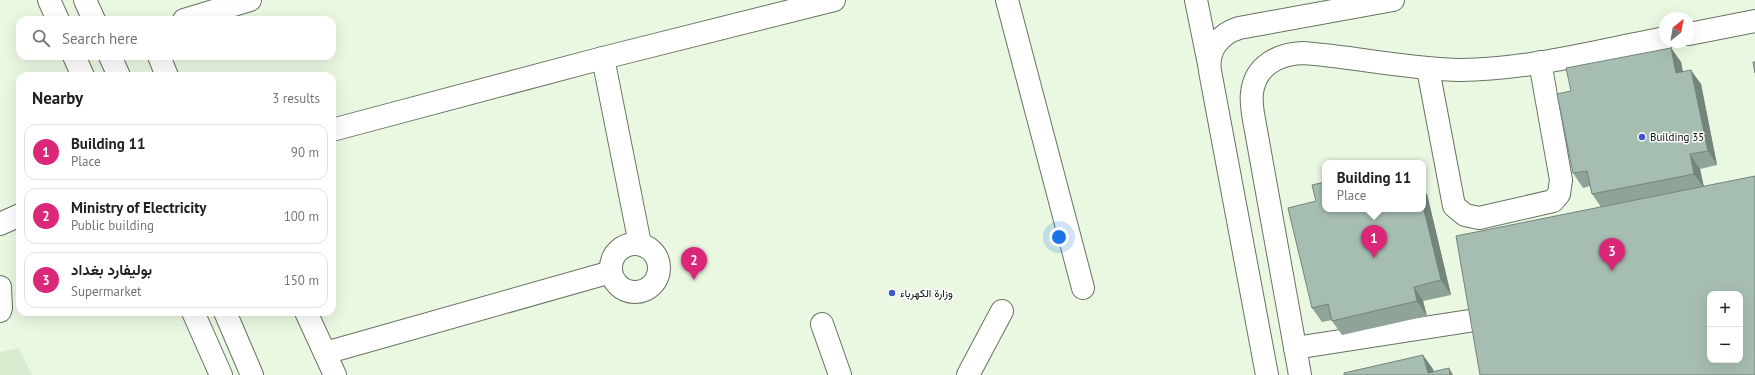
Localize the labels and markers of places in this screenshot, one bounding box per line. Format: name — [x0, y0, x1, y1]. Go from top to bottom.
place label: Building 35 — [1650, 130, 1704, 144]
marker: Building 35 — [1637, 132, 1647, 142]
pin: 1 — [1361, 225, 1387, 258]
pin: 3 — [1599, 238, 1625, 271]
pin: 2 — [681, 247, 707, 280]
place label: وزارة الكهرباء — [900, 286, 953, 300]
marker: وزارة الكهرباء — [887, 288, 897, 298]

